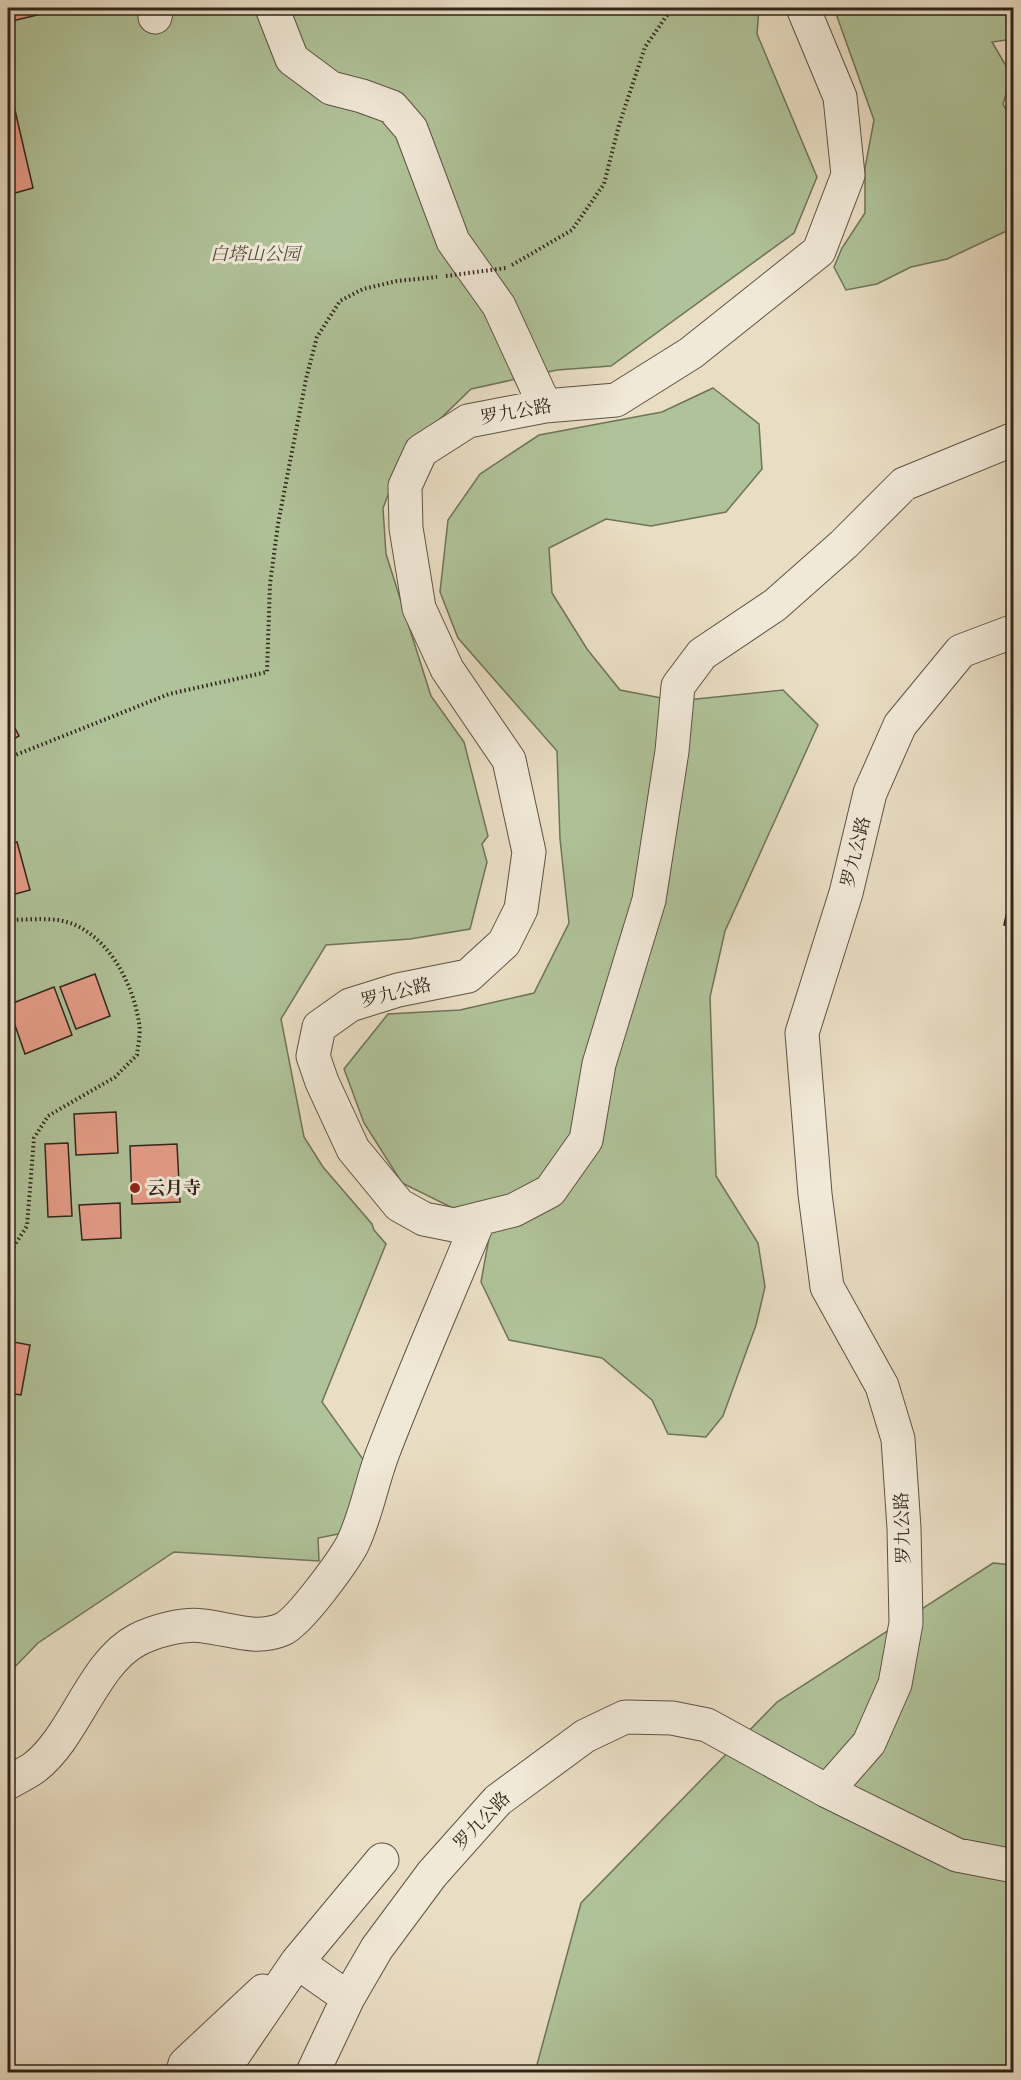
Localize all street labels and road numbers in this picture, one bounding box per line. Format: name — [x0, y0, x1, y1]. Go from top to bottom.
street label: 罗九公路 — [478, 393, 554, 431]
street label: 罗九公路 — [835, 814, 877, 890]
street label: 罗九公路 — [358, 972, 434, 1014]
street label: 罗九公路 — [889, 1492, 917, 1564]
street label: 罗九公路 — [448, 1786, 516, 1856]

